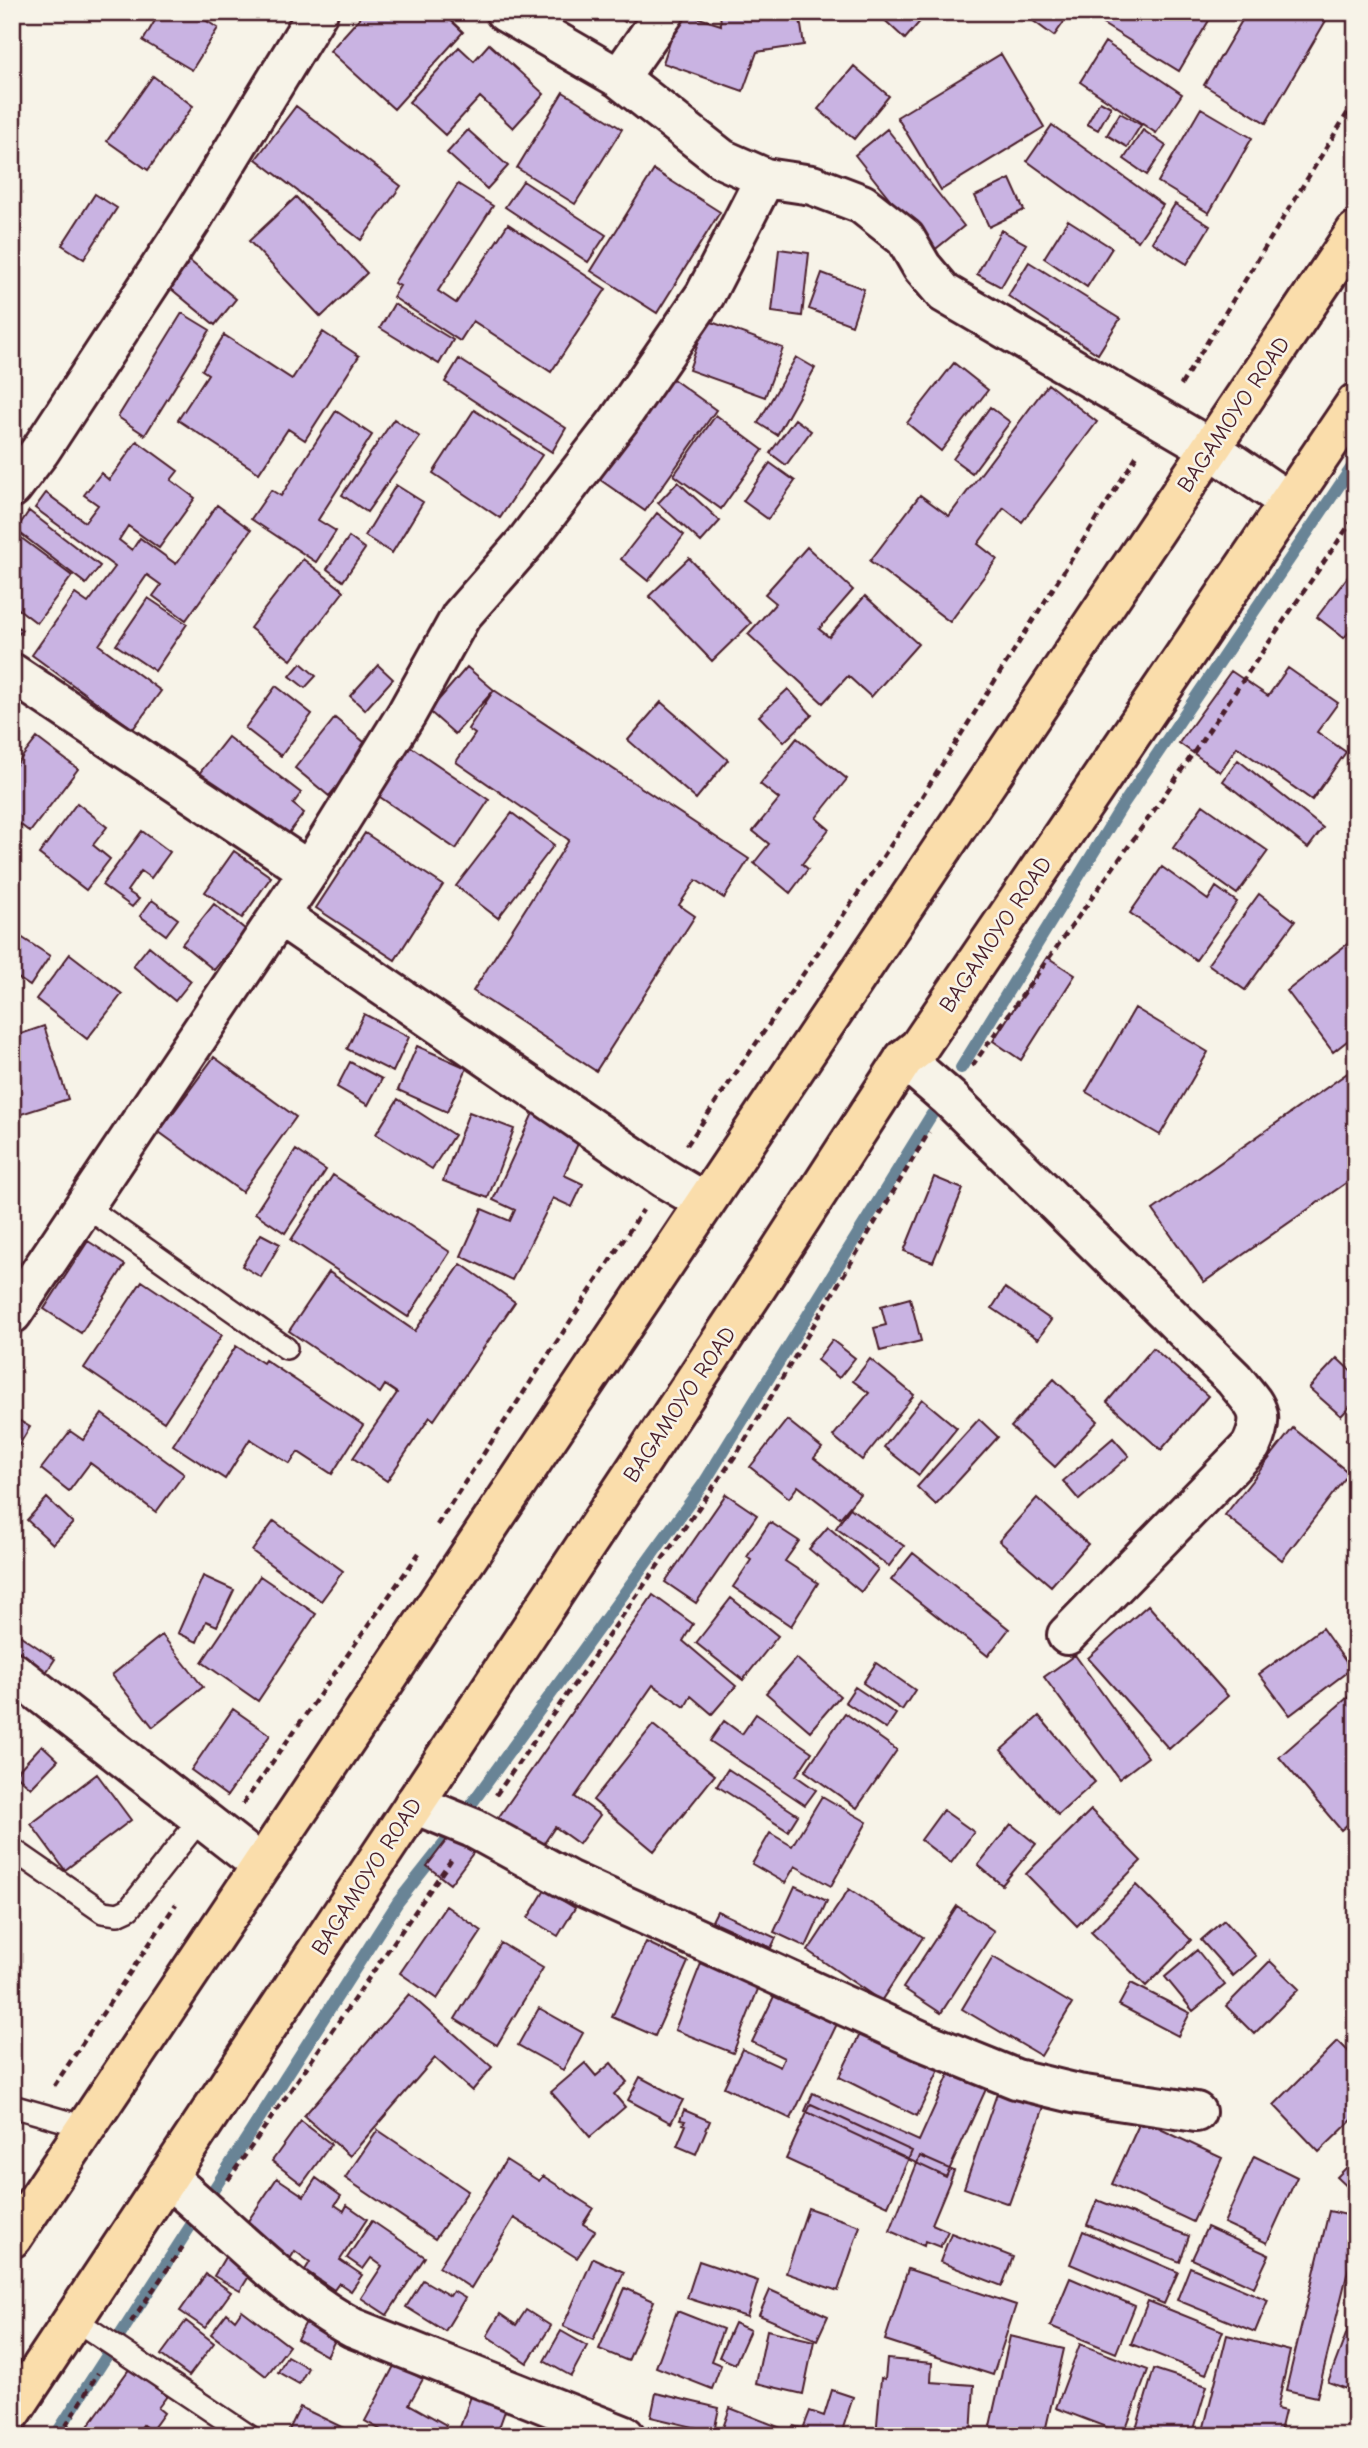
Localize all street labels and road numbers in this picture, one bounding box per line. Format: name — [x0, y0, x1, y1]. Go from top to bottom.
street label: BAGAMOYO ROAD — [1171, 331, 1296, 497]
street label: BAGAMOYO ROAD — [933, 851, 1058, 1017]
street label: BAGAMOYO ROAD — [617, 1321, 742, 1487]
street label: BAGAMOYO ROAD — [306, 1793, 427, 1960]

